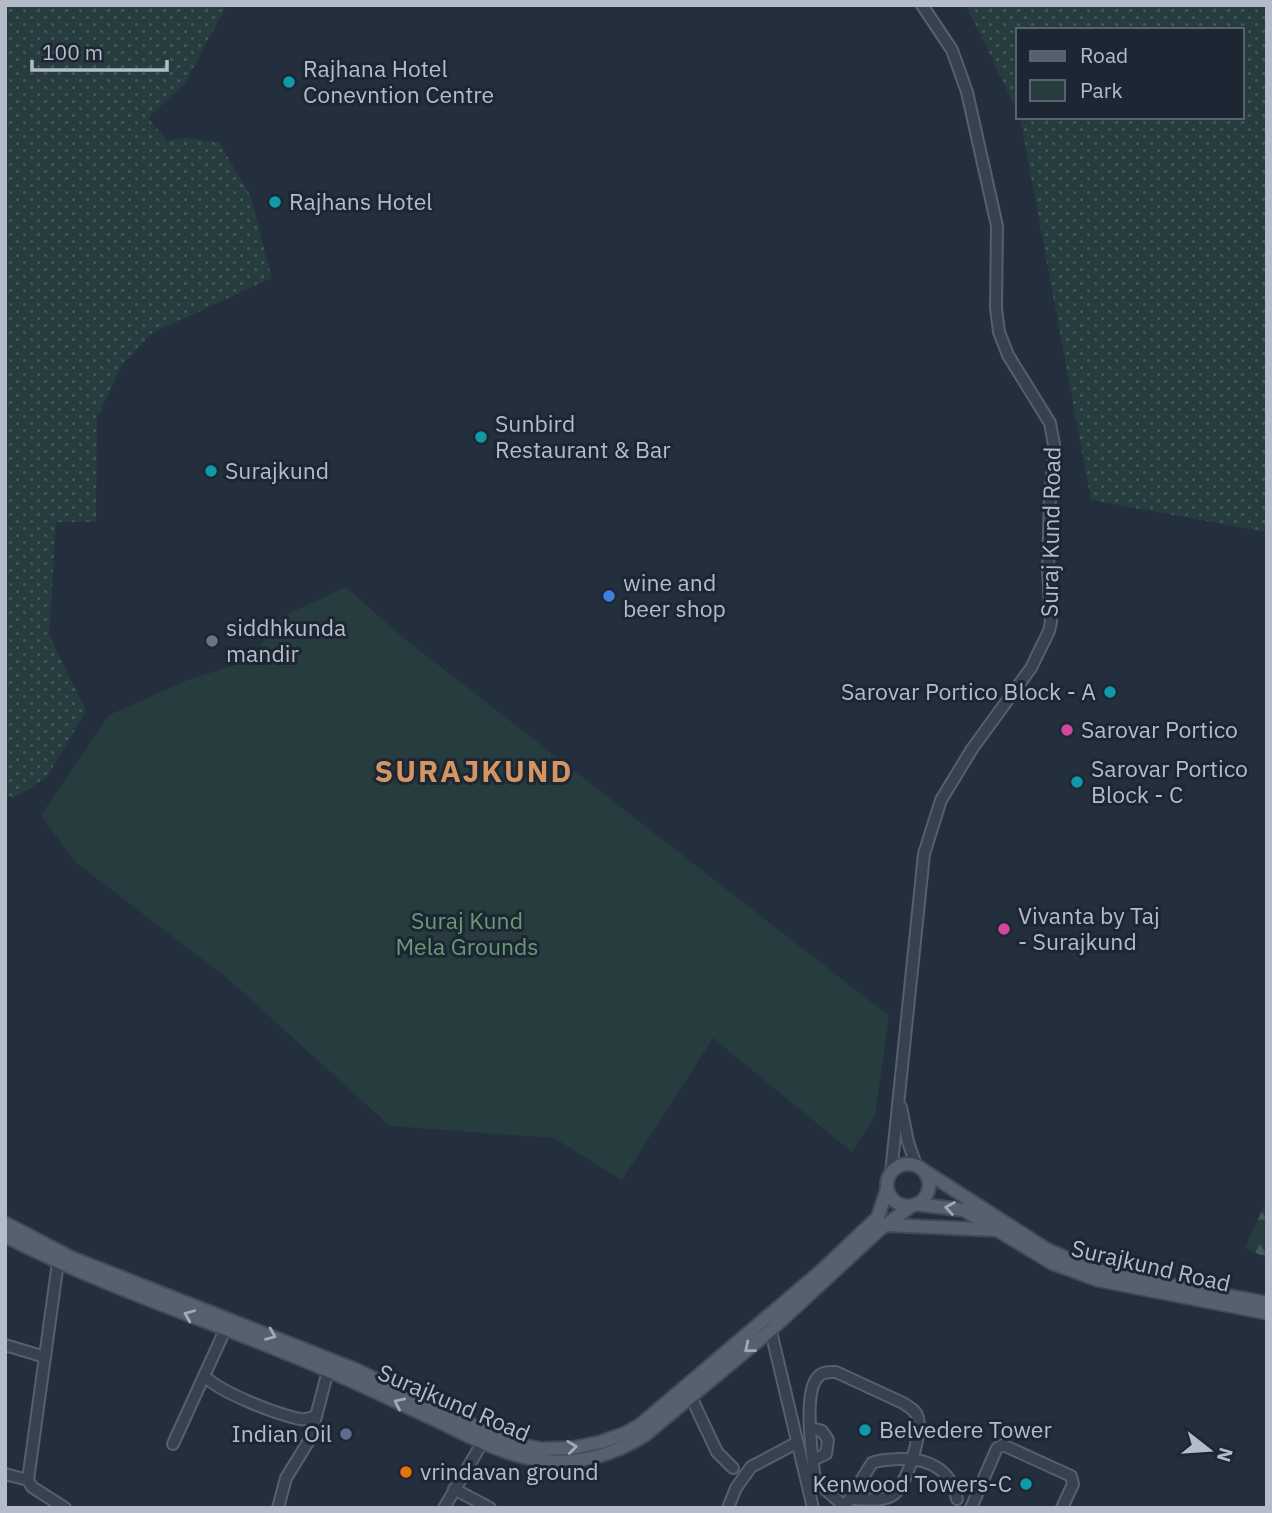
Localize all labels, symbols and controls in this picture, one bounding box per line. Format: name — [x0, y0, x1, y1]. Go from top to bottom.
scale bar — [32, 28, 166, 72]
legend — [1016, 28, 1244, 119]
text: 100 m — [42, 38, 103, 66]
text: Road — [1080, 41, 1128, 69]
place label: Rajhana Hotel Conevntion Centre — [303, 53, 494, 109]
marker: Rajhana Hotel Conevntion Centre — [281, 74, 297, 90]
text: Park — [1080, 76, 1123, 104]
place label: Rajhans Hotel — [289, 186, 433, 216]
marker: Rajhans Hotel — [267, 194, 283, 210]
place label: Sunbird Restaurant & Bar — [495, 408, 671, 464]
marker: Sunbird Restaurant & Bar — [473, 429, 489, 445]
street label: Suraj Kund Road — [1034, 447, 1066, 617]
place label: Surajkund — [225, 455, 329, 485]
marker: Surajkund — [203, 463, 219, 479]
place label: wine and beer shop — [623, 567, 726, 623]
marker: wine and beer shop — [601, 588, 617, 604]
place label: siddhkunda mandir — [226, 612, 346, 668]
marker: siddhkunda mandir — [204, 633, 220, 649]
place label: Sarovar Portico Block - A — [841, 676, 1096, 706]
marker: Sarovar Portico Block - A — [1102, 684, 1118, 700]
place label: Sarovar Portico — [1081, 714, 1238, 744]
marker: Sarovar Portico — [1059, 722, 1075, 738]
district label: SURAJKUND — [375, 751, 574, 790]
place label: Sarovar Portico Block - C — [1091, 753, 1248, 809]
marker: Sarovar Portico Block - C — [1069, 774, 1085, 790]
place label: Vivanta by Taj - Surajkund — [1018, 900, 1160, 956]
park label: Suraj Kund Mela Grounds — [395, 905, 539, 961]
marker: Vivanta by Taj - Surajkund — [996, 921, 1012, 937]
one-way arrow — [945, 1201, 956, 1216]
street label: Surajkund Road — [1069, 1232, 1234, 1298]
one-way arrow — [184, 1310, 196, 1324]
one-way arrow — [264, 1326, 276, 1340]
one-way arrow — [744, 1340, 757, 1352]
street label: Surajkund Road — [374, 1357, 535, 1448]
one-way arrow — [394, 1397, 406, 1411]
place label: Belvedere Tower — [879, 1414, 1052, 1444]
north arrow — [1174, 1415, 1244, 1485]
place label: Indian Oil — [232, 1418, 332, 1448]
marker: Belvedere Tower — [857, 1422, 873, 1438]
marker: Indian Oil — [338, 1426, 354, 1442]
one-way arrow — [567, 1440, 578, 1455]
text: N — [1212, 1445, 1239, 1465]
place label: vrindavan ground — [420, 1456, 599, 1486]
marker: vrindavan ground — [398, 1464, 414, 1480]
place label: Kenwood Towers-C — [813, 1468, 1012, 1498]
marker: Kenwood Towers-C — [1018, 1476, 1034, 1492]

